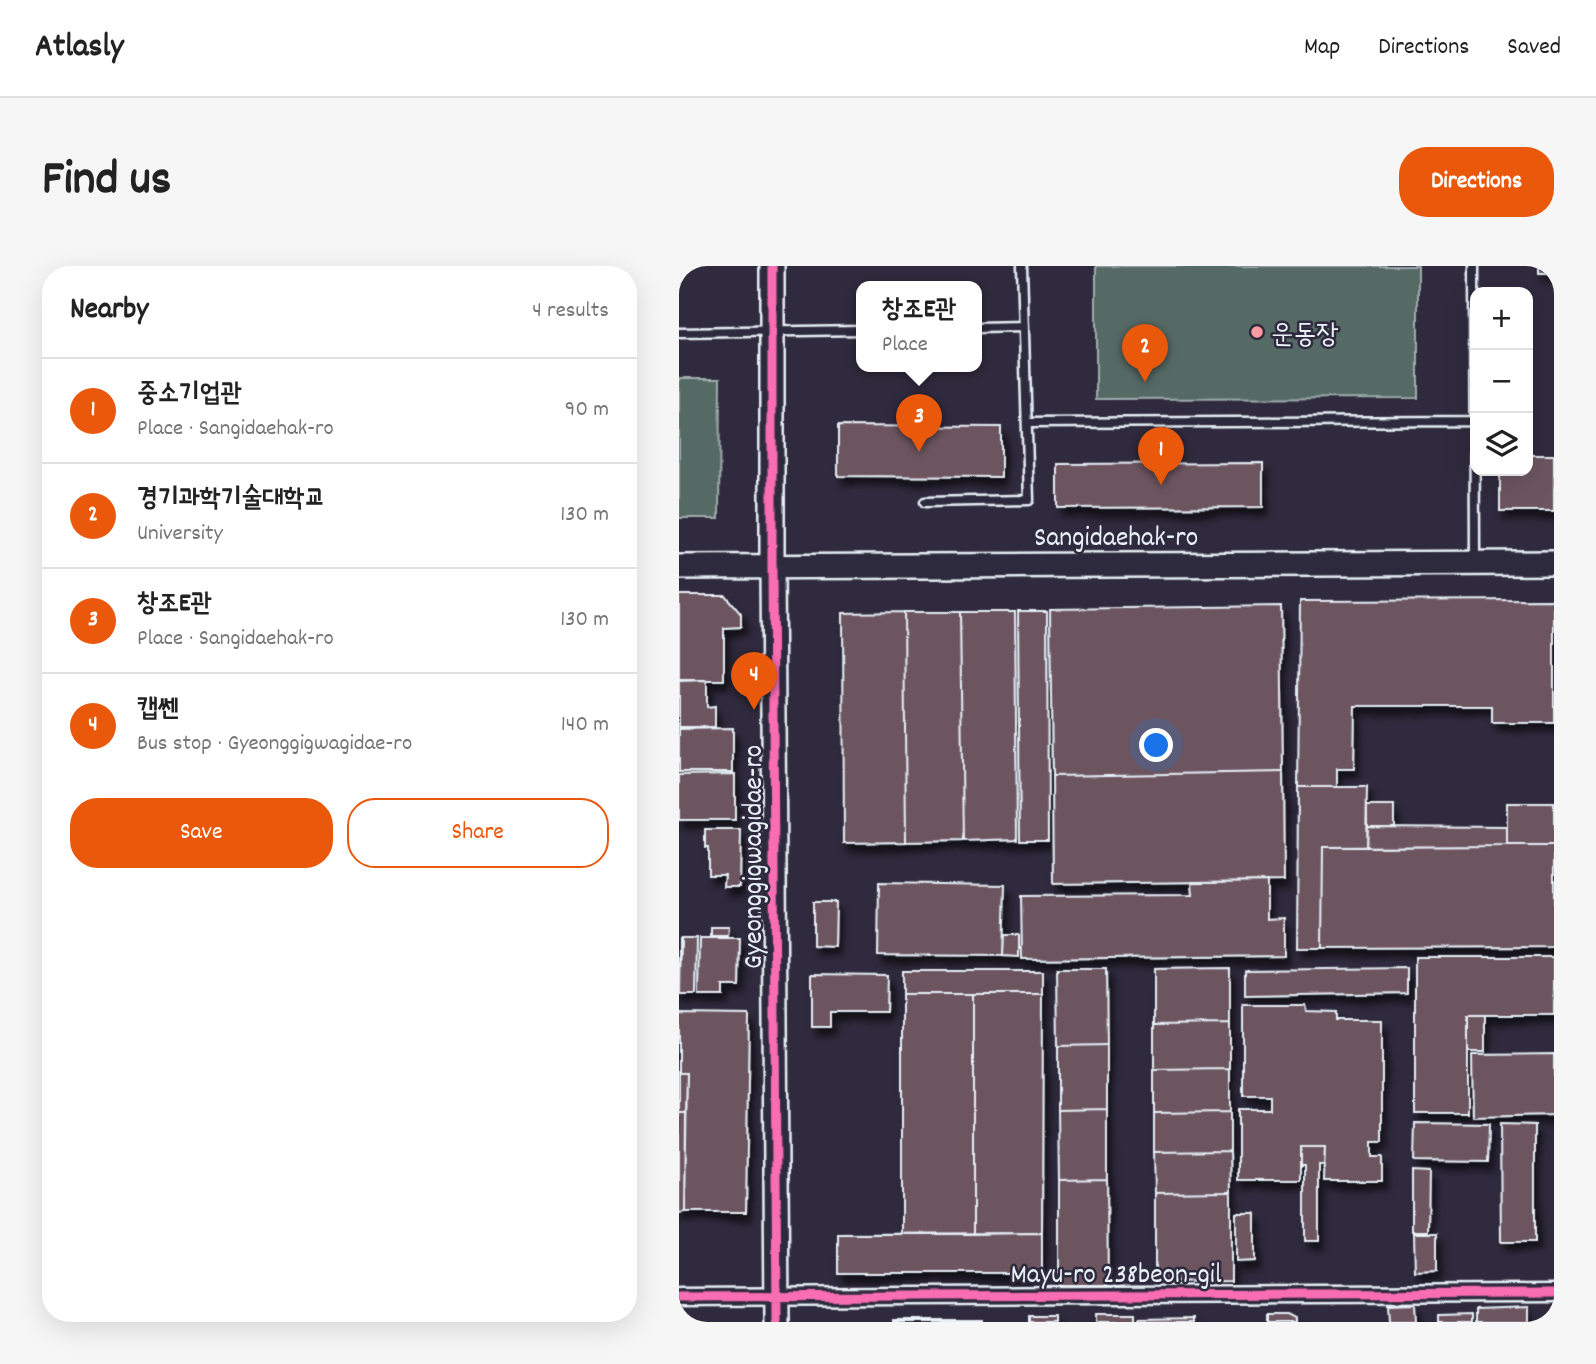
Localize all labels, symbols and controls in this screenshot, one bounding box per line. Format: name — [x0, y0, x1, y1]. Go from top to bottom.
text: Atlasly — [35, 25, 124, 72]
text: Map — [1304, 31, 1340, 65]
text: Directions — [1378, 31, 1469, 65]
text: Saved — [1507, 31, 1561, 65]
text: Find us — [42, 147, 171, 217]
button: Directions — [1399, 147, 1554, 217]
popup — [856, 281, 982, 372]
map controls — [1470, 287, 1533, 476]
button: + — [1470, 287, 1533, 350]
text: Nearby — [70, 290, 148, 333]
text: 창조E관 — [882, 292, 956, 329]
text: 4 results — [532, 295, 609, 328]
place label: 운동장 — [1271, 317, 1339, 357]
pin: 2 — [1122, 324, 1168, 382]
marker: 운동장 — [1249, 324, 1265, 340]
text: Place — [882, 329, 928, 362]
button: − — [1470, 350, 1533, 413]
text: 중소기업관 — [137, 376, 242, 413]
text: 1 — [90, 394, 96, 427]
text: 90 m — [565, 394, 609, 427]
pin: 3 — [896, 394, 942, 452]
text: Place · Sangidaehak-ro — [137, 413, 334, 446]
button: layers — [1470, 413, 1533, 476]
pin: 1 — [1138, 427, 1184, 485]
text: 경기과학기술대학교 — [137, 481, 325, 518]
text: 2 — [88, 499, 98, 532]
text: 130 m — [560, 499, 609, 532]
text: University — [137, 518, 223, 551]
street label: Sangidaehak-ro — [1034, 520, 1198, 560]
text: 창조E관 — [137, 586, 212, 623]
text: 3 — [88, 604, 98, 637]
text: 130 m — [560, 604, 609, 637]
text: Place · Sangidaehak-ro — [137, 623, 334, 656]
pin: 4 — [731, 652, 777, 710]
text: 캡쎈 — [137, 691, 179, 728]
text: 4 — [88, 709, 98, 742]
text: 140 m — [561, 709, 609, 742]
text: Bus stop · Gyeonggigwagidae-ro — [137, 728, 412, 761]
your location — [1139, 728, 1173, 762]
street label: Gyeonggigwagidae-ro — [736, 745, 776, 969]
button: Save — [70, 798, 333, 868]
button: Share — [347, 798, 609, 868]
street label: Mayu-ro 238beon-gil — [1010, 1257, 1222, 1297]

